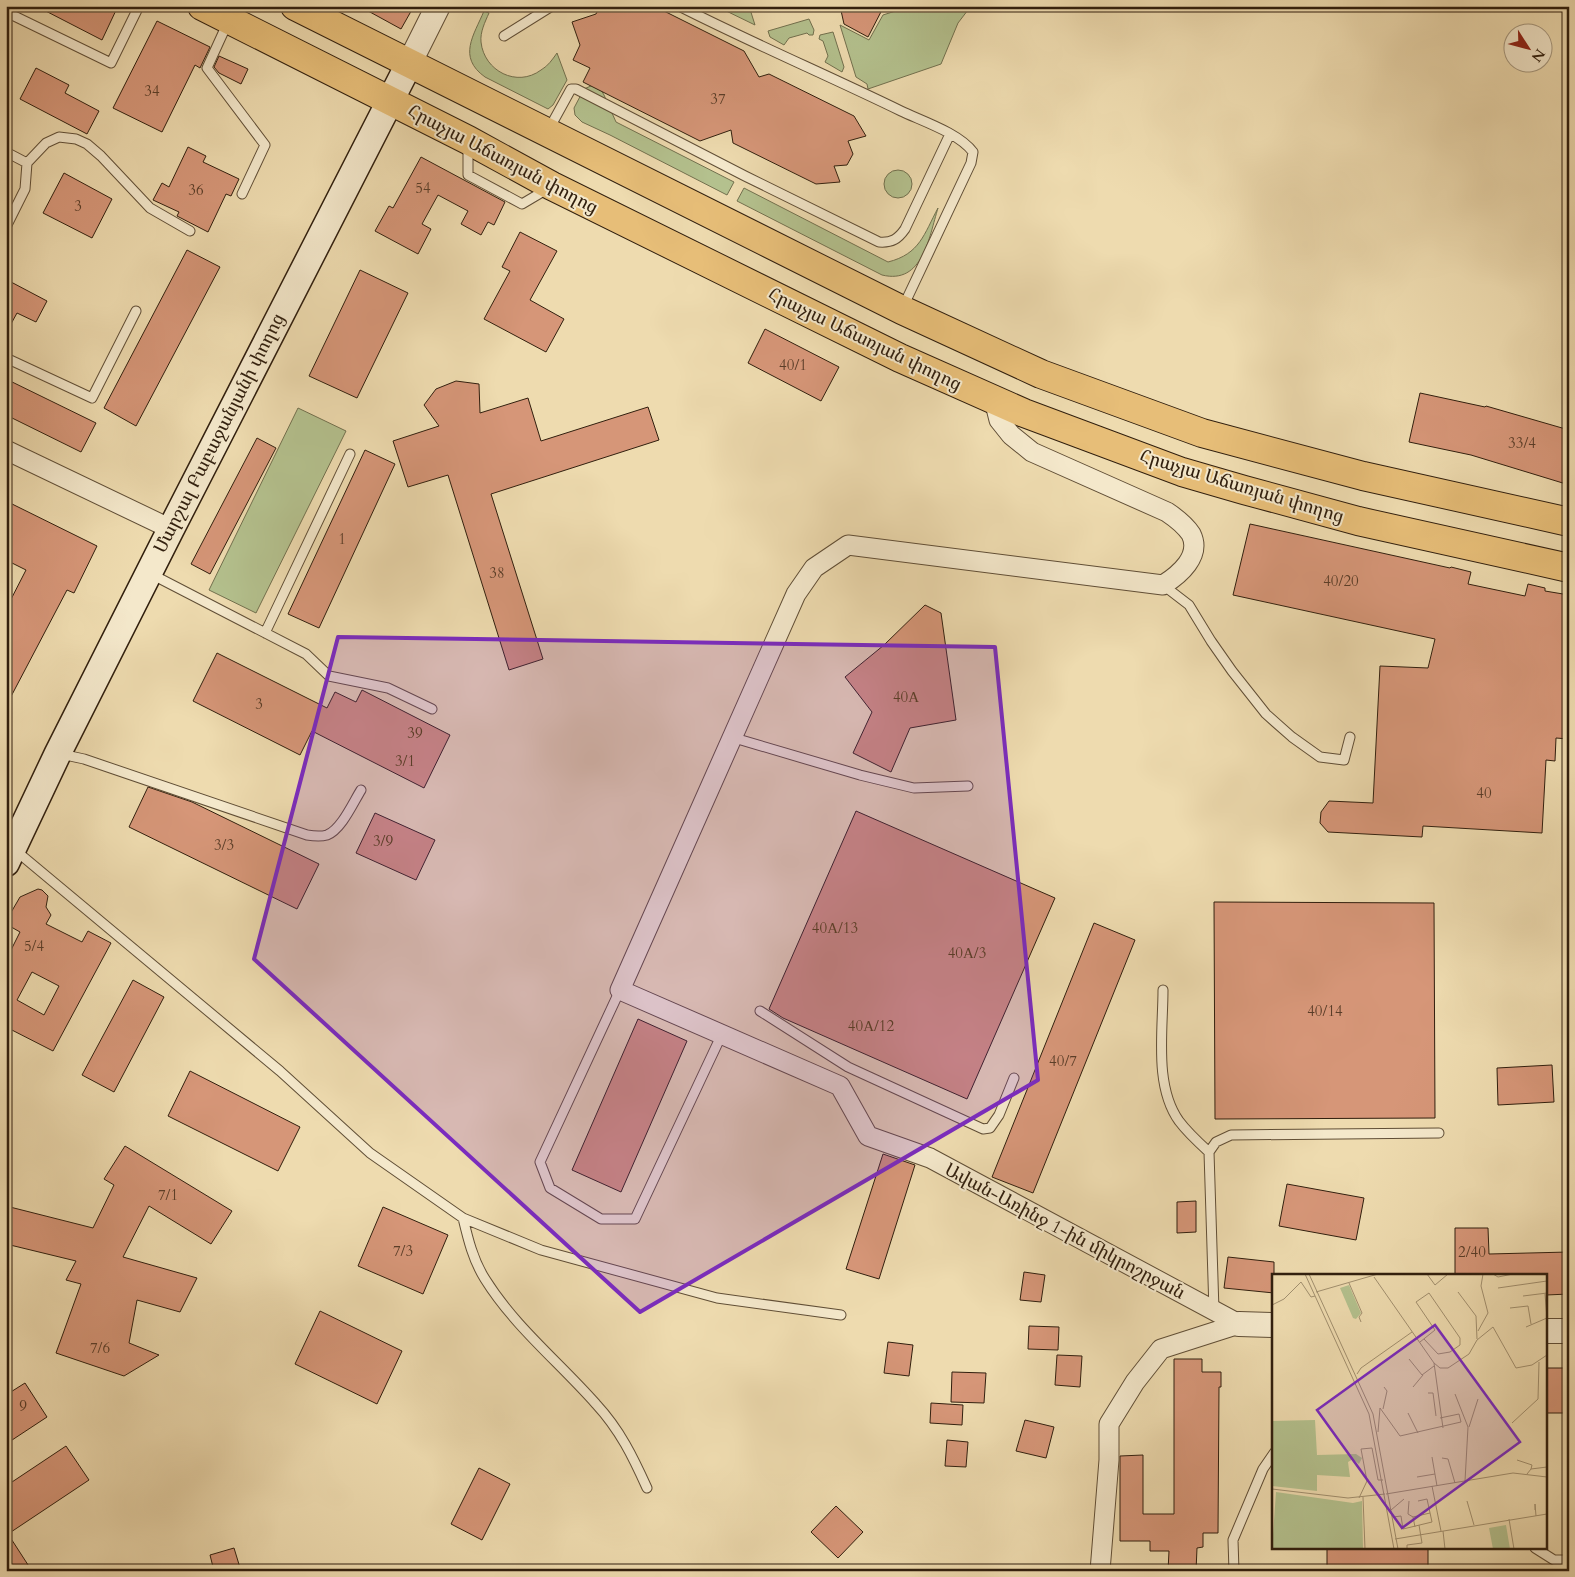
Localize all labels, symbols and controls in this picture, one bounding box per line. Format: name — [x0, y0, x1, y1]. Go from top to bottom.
north arrow — [1502, 22, 1552, 72]
text: N — [1527, 45, 1549, 66]
house number: 34 — [144, 81, 160, 101]
house number: 37 — [710, 89, 726, 109]
street label: Հրաչյա Աճառյան փողոց — [403, 99, 602, 220]
house number: 54 — [415, 178, 431, 198]
house number: 36 — [188, 180, 204, 200]
house number: 3 — [74, 196, 82, 216]
street label: Հրաչյա Աճառյան փողոց — [764, 282, 966, 397]
street label: Մարշալ Բաբաջանյանի փողոց — [148, 309, 291, 557]
house number: 40/1 — [779, 355, 807, 375]
house number: 33/4 — [1508, 433, 1536, 453]
street label: Հրաչյա Աճառյան փողոց — [1137, 443, 1347, 529]
house number: 1 — [338, 529, 346, 549]
house number: 38 — [489, 563, 505, 583]
house number: 40/20 — [1323, 571, 1359, 591]
house number: 40А — [893, 687, 919, 707]
house number: 3 — [255, 694, 263, 714]
house number: 39 — [407, 723, 423, 743]
house number: 3/1 — [395, 751, 415, 771]
house number: 40 — [1476, 783, 1492, 803]
house number: 3/9 — [373, 831, 393, 851]
house number: 3/3 — [214, 835, 234, 855]
house number: 40А/13 — [812, 918, 858, 938]
house number: 5/4 — [24, 936, 44, 956]
house number: 40А/3 — [948, 943, 986, 963]
house number: 40/14 — [1307, 1001, 1343, 1021]
house number: 40А/12 — [848, 1016, 895, 1036]
house number: 40/7 — [1049, 1051, 1077, 1071]
street label: Ավան-Առինջ 1-ին միկրոշրջան — [940, 1157, 1189, 1306]
house number: 7/1 — [158, 1185, 178, 1205]
house number: 7/3 — [393, 1241, 413, 1261]
house number: 2/40 — [1458, 1242, 1486, 1262]
inset map — [1272, 1274, 1548, 1550]
house number: 7/6 — [90, 1338, 110, 1358]
house number: 9 — [19, 1396, 27, 1416]

